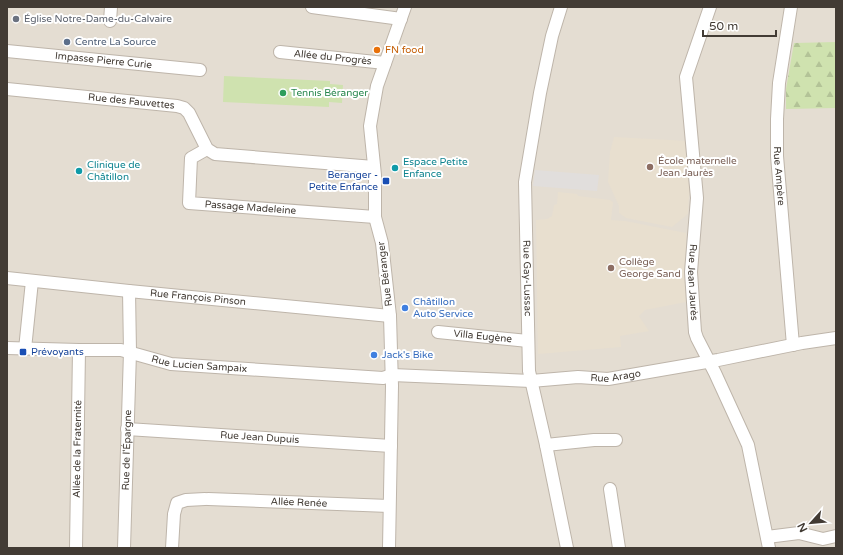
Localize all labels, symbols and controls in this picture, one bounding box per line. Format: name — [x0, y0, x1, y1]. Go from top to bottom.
scale bar — [703, 12, 776, 38]
place label: Église Notre-Dame-du-Calvaire — [24, 13, 172, 25]
marker: Église Notre-Dame-du-Calvaire — [11, 14, 21, 24]
text: 50 m — [709, 19, 738, 33]
place label: Centre La Source — [75, 36, 156, 48]
marker: Centre La Source — [62, 37, 72, 47]
place label: FN food — [385, 44, 424, 56]
marker: FN food — [372, 45, 382, 55]
street label: Allée du Progrès — [293, 47, 372, 68]
street label: Impasse Pierre Curie — [55, 50, 153, 71]
place label: Tennis Béranger — [291, 87, 368, 99]
marker: Tennis Béranger — [278, 88, 288, 98]
street label: Rue des Fauvettes — [88, 91, 175, 112]
street label: Rue Ampère — [771, 146, 787, 206]
place label: École maternelle Jean Jaurès — [658, 155, 737, 179]
place label: Espace Petite Enfance — [403, 156, 468, 180]
place label: Clinique de Châtillon — [87, 159, 140, 183]
marker: École maternelle Jean Jaurès — [645, 162, 655, 172]
marker: Espace Petite Enfance — [390, 163, 400, 173]
marker: Clinique de Châtillon — [74, 166, 84, 176]
place label: Beranger - Petite Enfance — [309, 169, 378, 193]
marker: Beranger - Petite Enfance — [381, 176, 391, 186]
street label: Passage Madeleine — [204, 198, 297, 217]
street label: Rue Gay-Lussac — [520, 240, 534, 316]
street label: Rue Béranger — [375, 241, 395, 307]
street label: Rue Jean Jaurès — [685, 244, 700, 321]
place label: Collège George Sand — [619, 256, 681, 280]
marker: Collège George Sand — [606, 263, 616, 273]
street label: Rue François Pinson — [149, 287, 247, 308]
place label: Châtillon Auto Service — [413, 296, 474, 320]
marker: Châtillon Auto Service — [400, 303, 410, 313]
street label: Villa Eugène — [453, 328, 513, 345]
place label: Prévoyants — [31, 346, 84, 358]
marker: Prévoyants — [18, 347, 28, 357]
place label: Jack's Bike — [382, 349, 433, 361]
marker: Jack's Bike — [369, 350, 379, 360]
street label: Rue Lucien Sampaix — [150, 353, 247, 375]
street label: Rue Arago — [590, 367, 642, 385]
street label: Allée de la Fraternité — [71, 400, 84, 498]
street label: Rue de l'Épargne — [120, 409, 134, 491]
street label: Rue Jean Dupuis — [220, 429, 300, 446]
street label: Allée Renée — [270, 495, 328, 510]
north arrow — [791, 503, 831, 543]
text: N — [795, 520, 810, 534]

